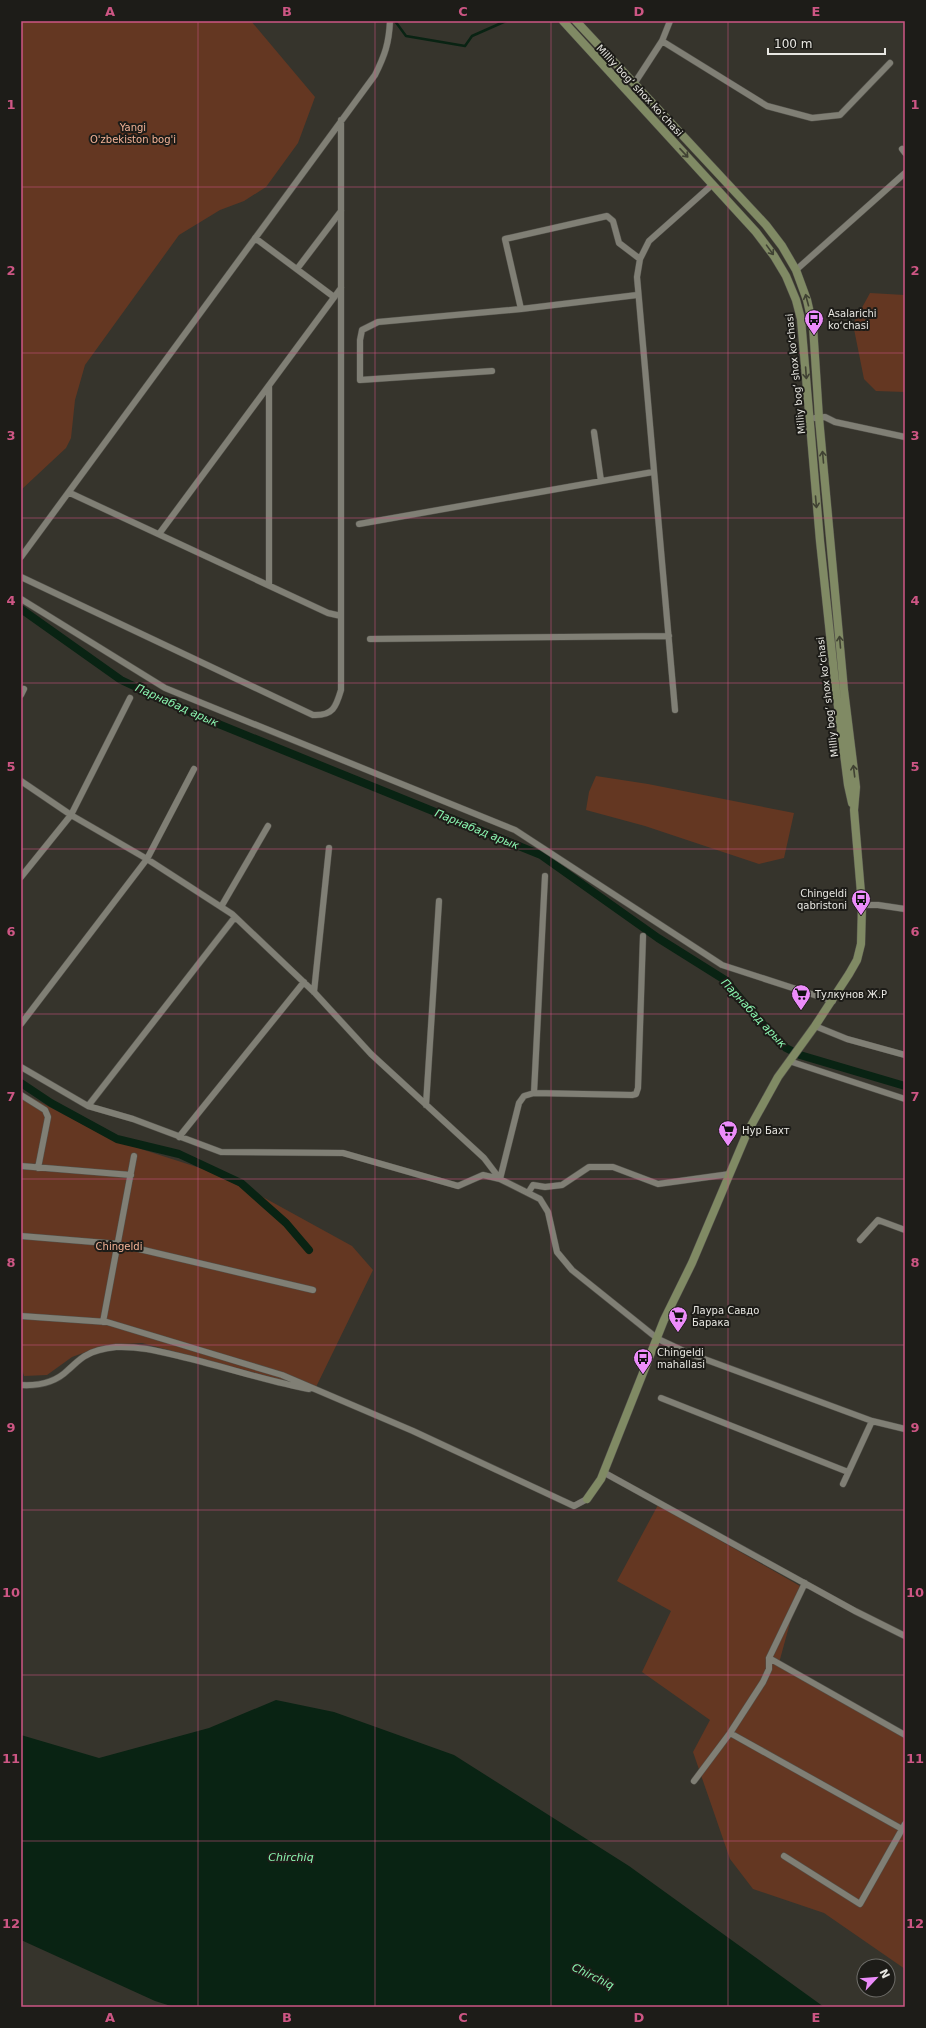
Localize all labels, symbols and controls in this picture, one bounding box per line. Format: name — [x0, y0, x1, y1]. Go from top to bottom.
text: A — [105, 4, 115, 19]
text: B — [282, 4, 292, 19]
text: C — [458, 4, 468, 19]
text: D — [634, 4, 645, 19]
text: E — [812, 4, 820, 19]
scale bar — [768, 30, 885, 56]
text: 100 m — [774, 37, 812, 51]
street label: Milliy bog‘ shox ko‘chasi — [594, 42, 685, 138]
text: 1 — [6, 97, 16, 112]
text: 1 — [910, 97, 920, 112]
park label: Yangi O'zbekiston bog'i — [90, 122, 176, 145]
one-way arrow — [679, 147, 688, 157]
one-way arrow — [766, 244, 774, 255]
text: 2 — [6, 263, 16, 278]
text: 2 — [910, 263, 920, 278]
one-way arrow — [803, 293, 810, 306]
bus stop icon: Asalarichi koʻchasi — [803, 308, 825, 336]
place label: Asalarichi koʻchasi — [828, 308, 877, 331]
street label: Milliy bog‘ shox ko‘chasi — [784, 313, 807, 435]
one-way arrow — [802, 366, 809, 379]
text: 3 — [6, 428, 16, 443]
text: 3 — [910, 428, 920, 443]
one-way arrow — [819, 451, 826, 464]
one-way arrow — [813, 495, 820, 508]
text: 4 — [6, 593, 16, 608]
text: 4 — [910, 593, 920, 608]
street label: Milliy bog‘ shox ko‘chasi — [815, 636, 840, 758]
one-way arrow — [836, 636, 844, 649]
water label: Парнабад арык — [133, 681, 221, 730]
text: 5 — [6, 759, 16, 774]
text: 5 — [910, 759, 920, 774]
one-way arrow — [850, 765, 858, 778]
water label: Парнабад арык — [433, 807, 521, 852]
place label: Chingeldi qabristoni — [797, 888, 847, 911]
bus stop icon: Chingeldi qabristoni — [850, 888, 872, 916]
text: 6 — [6, 924, 16, 939]
text: 6 — [910, 924, 920, 939]
water label: Парнабад арык — [718, 976, 789, 1051]
supermarket icon: Тулкунов Ж.Р — [790, 983, 812, 1011]
place label: Тулкунов Ж.Р — [814, 989, 887, 1000]
text: 7 — [6, 1089, 16, 1104]
text: 7 — [910, 1089, 920, 1104]
supermarket icon: Нур Бахт — [717, 1119, 739, 1147]
place label: Нур Бахт — [742, 1125, 790, 1136]
park label: Chingeldi — [96, 1241, 142, 1252]
text: 8 — [6, 1255, 16, 1270]
text: 8 — [910, 1255, 920, 1270]
supermarket icon: Лаура Савдо Барака — [667, 1305, 689, 1333]
place label: Лаура Савдо Барака — [692, 1305, 759, 1328]
bus stop icon: Chingeldi mahallasi — [632, 1347, 654, 1375]
place label: Chingeldi mahallasi — [657, 1347, 705, 1370]
text: 9 — [6, 1420, 16, 1435]
text: 9 — [910, 1420, 920, 1435]
text: 10 — [2, 1585, 20, 1600]
text: 10 — [906, 1585, 924, 1600]
text: 11 — [2, 1751, 20, 1766]
text: 11 — [906, 1751, 924, 1766]
water label: Chirchiq — [268, 1851, 314, 1864]
text: 12 — [2, 1916, 20, 1931]
text: 12 — [906, 1916, 924, 1931]
north arrow — [856, 1958, 896, 1998]
water label: Chirchiq — [570, 1961, 616, 1992]
text: N — [877, 1967, 892, 1981]
text: A — [105, 2010, 115, 2025]
text: B — [282, 2010, 292, 2025]
text: C — [458, 2010, 468, 2025]
text: D — [634, 2010, 645, 2025]
text: E — [812, 2010, 820, 2025]

